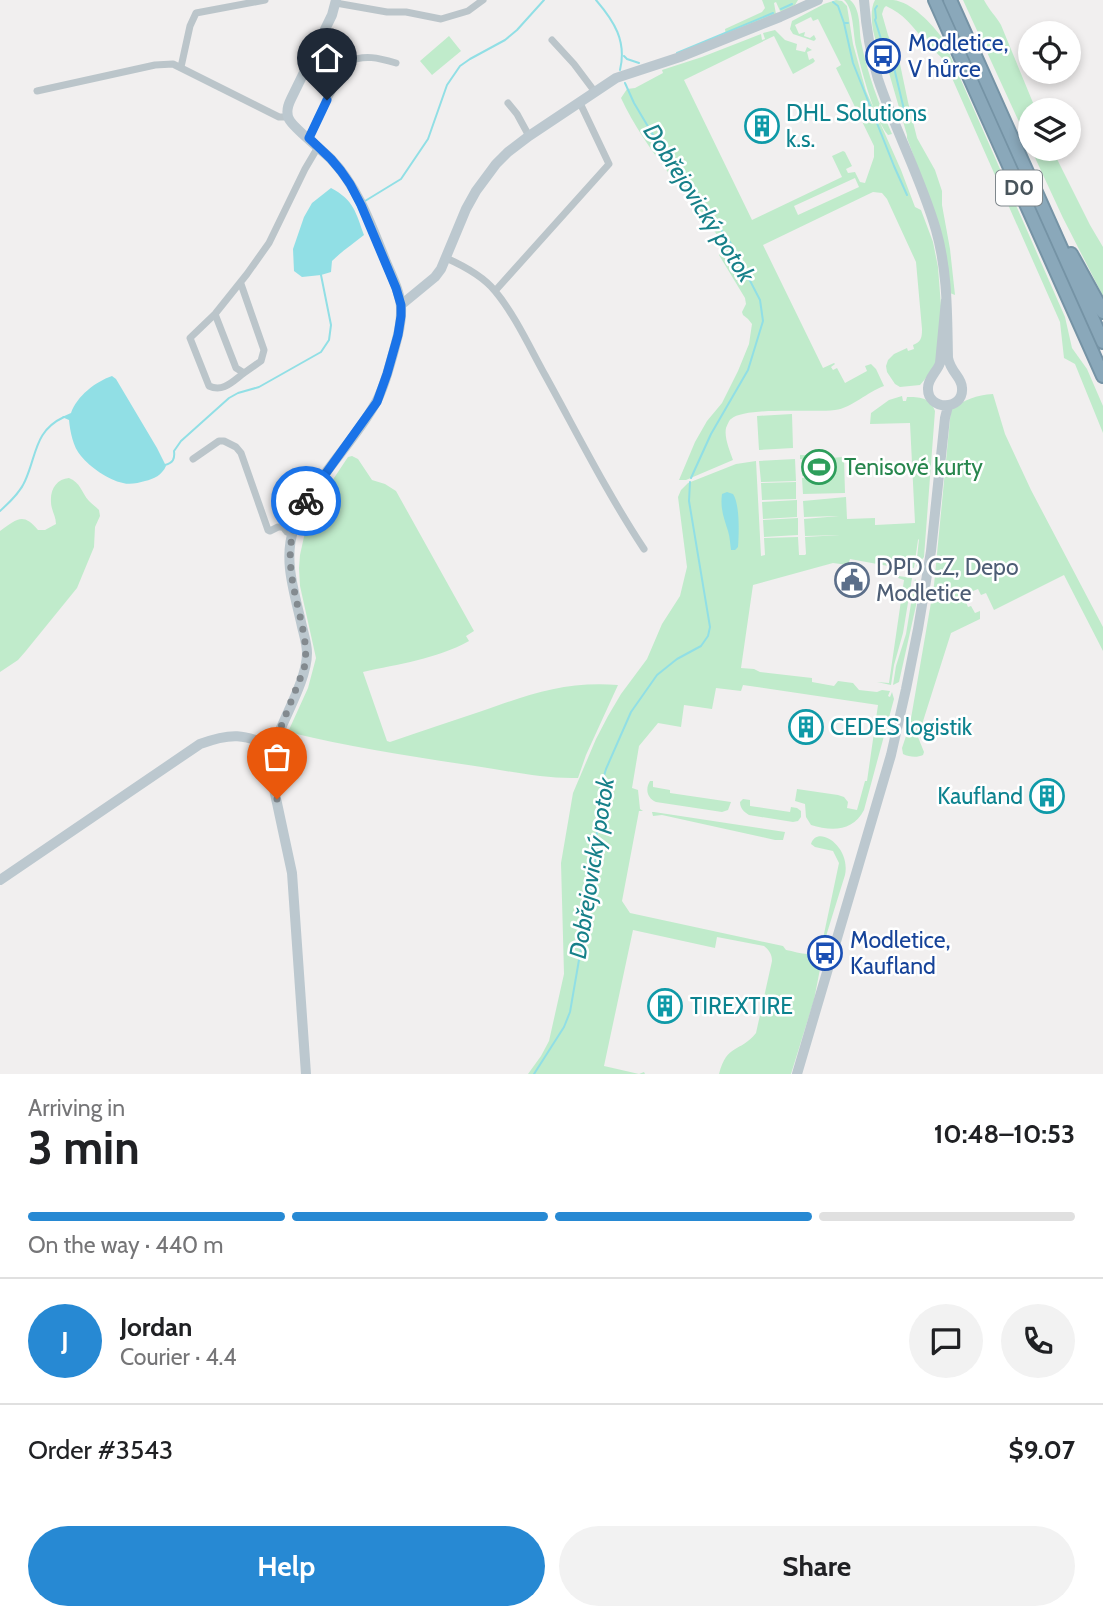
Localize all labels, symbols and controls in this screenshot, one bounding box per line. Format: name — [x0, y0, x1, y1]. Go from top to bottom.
map controls — [1018, 21, 1081, 161]
button: locate — [1018, 21, 1081, 84]
pin — [297, 28, 357, 100]
place label: Modletice, V hůrce — [908, 29, 1009, 83]
bus stop icon: Modletice, V hůrce — [864, 37, 902, 75]
icon: home — [308, 39, 346, 77]
button: layers — [1018, 98, 1081, 161]
place label: DHL Solutions k.s. — [786, 99, 927, 153]
building icon: DHL Solutions k.s. — [743, 107, 781, 145]
water label: Dobřejovický potok — [637, 118, 762, 288]
road number: D0 — [996, 170, 1042, 206]
sports icon: Tenisové kurty — [800, 448, 838, 486]
place label: Tenisové kurty — [844, 453, 983, 481]
courier — [271, 466, 341, 536]
icon: bike — [287, 482, 325, 520]
place label: DPD CZ, Depo Modletice — [876, 553, 1019, 607]
public building icon: DPD CZ, Depo Modletice — [833, 561, 871, 599]
building icon: CEDES logistik — [787, 708, 825, 746]
place label: CEDES logistik — [830, 713, 973, 741]
pin — [247, 727, 307, 799]
icon: bag — [258, 738, 296, 776]
water label: Dobřejovický potok — [563, 775, 620, 961]
building icon: Kaufland — [1028, 777, 1066, 815]
place label: Kaufland — [937, 782, 1023, 810]
place label: Modletice, Kaufland — [850, 926, 951, 980]
bus stop icon: Modletice, Kaufland — [806, 934, 844, 972]
building icon: TIREXTIRE — [646, 987, 684, 1025]
place label: TIREXTIRE — [690, 992, 793, 1020]
text: Arriving in — [28, 1094, 125, 1122]
text: 10:48–10:53 — [934, 1118, 1075, 1150]
text: 3 min — [28, 1120, 140, 1176]
text: On the way · 440 m — [28, 1231, 223, 1259]
button: chat — [909, 1304, 983, 1378]
button: phone — [1001, 1304, 1075, 1378]
text: Jordan — [120, 1311, 192, 1343]
text: J — [61, 1325, 69, 1357]
text: Courier · 4.4 — [120, 1343, 237, 1371]
text: Order #3543 — [28, 1434, 173, 1466]
text: $9.07 — [1009, 1434, 1075, 1466]
button: Help — [28, 1526, 545, 1606]
button: Share — [559, 1526, 1075, 1606]

